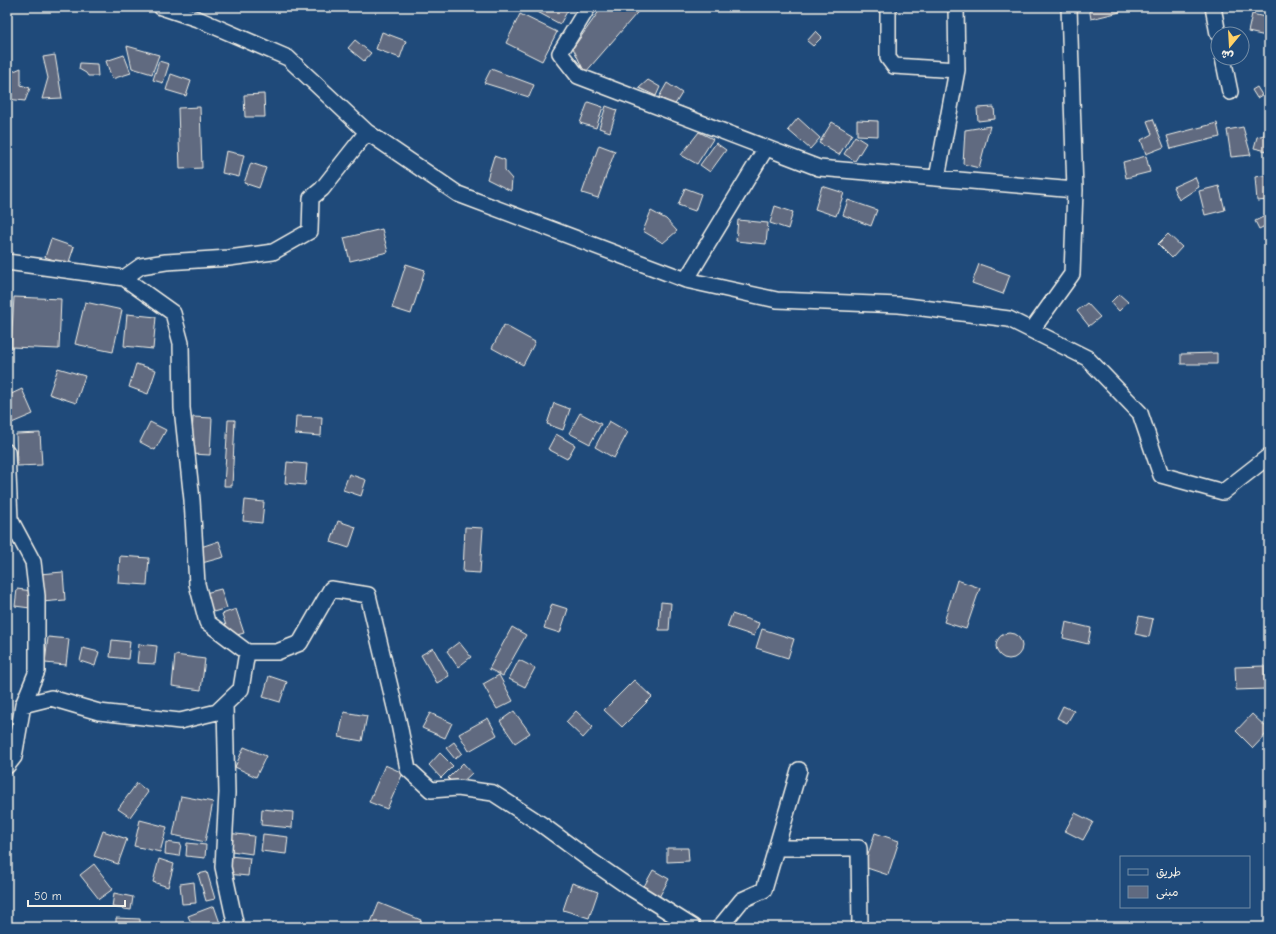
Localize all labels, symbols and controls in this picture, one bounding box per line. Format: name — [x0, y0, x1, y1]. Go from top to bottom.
north arrow — [1210, 26, 1250, 66]
text: ش — [1219, 47, 1235, 63]
legend — [1120, 856, 1250, 908]
text: طريق — [1156, 865, 1181, 879]
scale bar — [28, 882, 125, 908]
text: مبنى — [1156, 885, 1179, 900]
text: 50 m — [34, 889, 62, 903]

